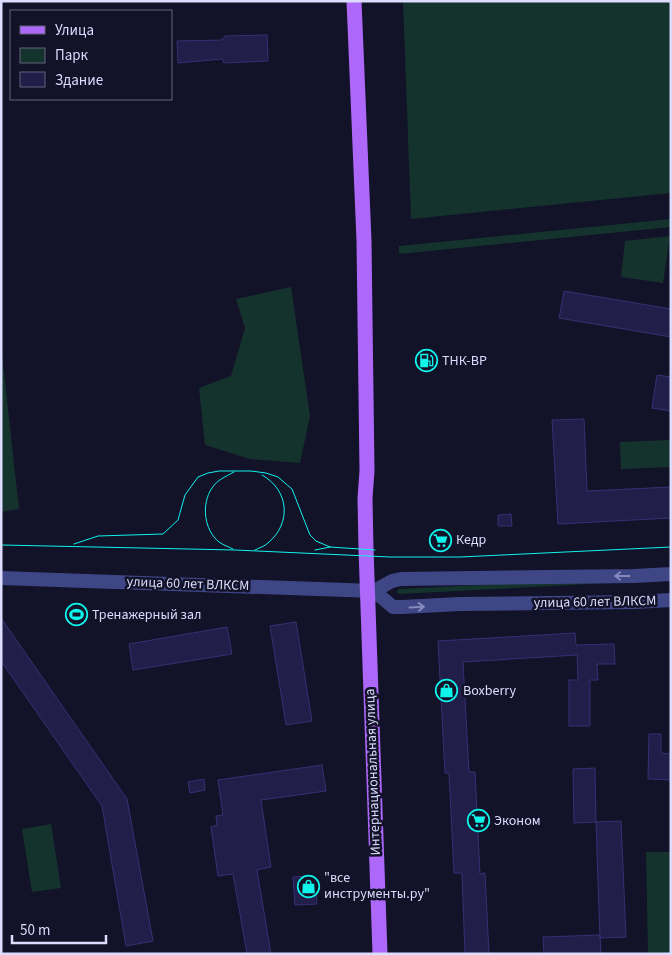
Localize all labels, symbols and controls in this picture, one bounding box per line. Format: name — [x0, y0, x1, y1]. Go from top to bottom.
legend — [10, 10, 172, 100]
text: Улица — [55, 20, 94, 41]
text: Парк — [55, 45, 89, 66]
text: Здание — [55, 70, 103, 91]
fuel station icon: ТНК-ВР — [414, 349, 438, 373]
place label: ТНК-ВР — [442, 351, 487, 371]
supermarket icon: Кедр — [428, 528, 452, 552]
place label: Кедр — [456, 530, 487, 550]
one-way arrow — [614, 571, 630, 581]
street label: улица 60 лет ВЛКСМ — [126, 572, 250, 596]
street label: улица 60 лет ВЛКСМ — [533, 591, 657, 613]
one-way arrow — [409, 602, 425, 611]
sports icon: Тренажерный зал — [64, 603, 88, 627]
place label: Тренажерный зал — [92, 605, 201, 625]
shop icon: Boxberry — [435, 679, 459, 703]
place label: Boxberry — [463, 681, 517, 701]
street label: Интернациональная улица — [360, 688, 386, 856]
supermarket icon: Эконом — [466, 809, 490, 833]
place label: Эконом — [494, 811, 541, 831]
place label: "все инструменты.ру" — [324, 868, 430, 904]
shop icon: "все инструменты.ру" — [296, 874, 320, 898]
scale bar — [12, 912, 106, 944]
text: 50 m — [20, 920, 50, 941]

